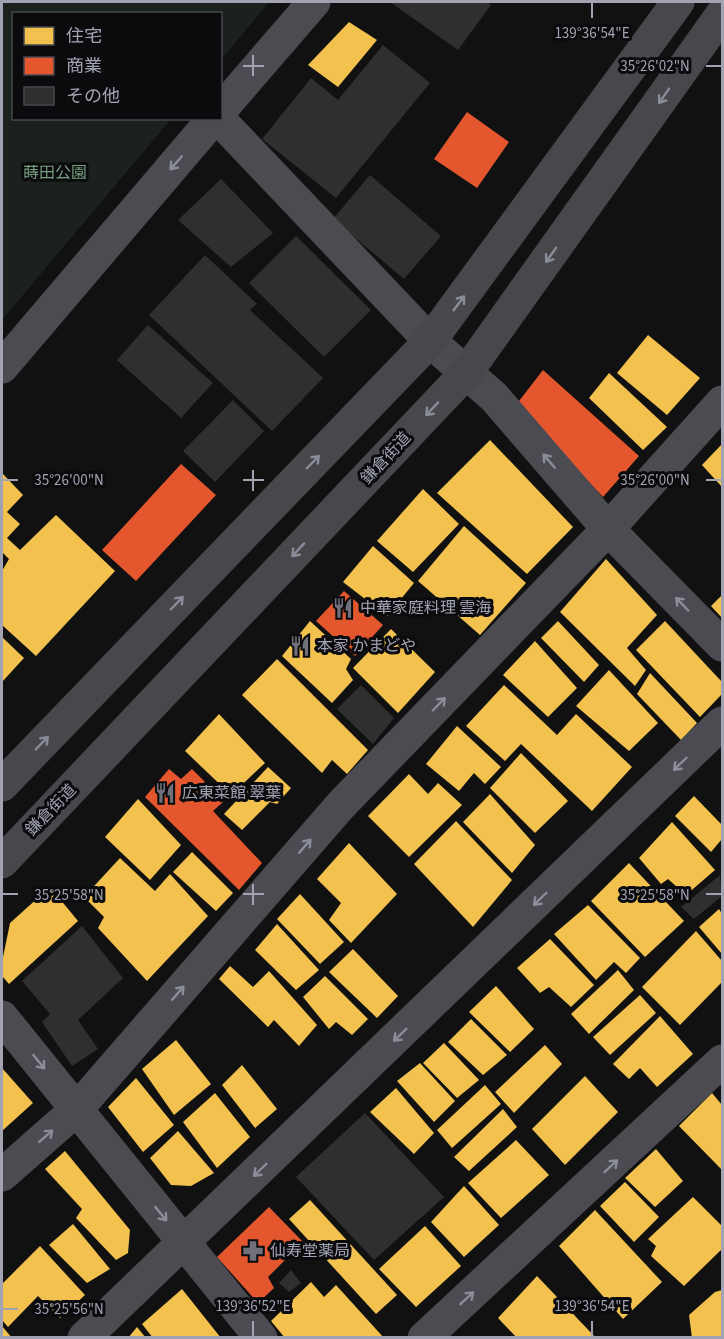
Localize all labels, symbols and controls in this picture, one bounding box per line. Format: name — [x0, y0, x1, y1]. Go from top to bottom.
legend — [12, 12, 222, 120]
text: 139°36'54"E — [554, 23, 630, 44]
text: 住宅 — [66, 24, 102, 49]
text: 商業 — [66, 54, 102, 79]
text: 35°26'02"N — [620, 56, 690, 77]
text: その他 — [66, 84, 120, 109]
one-way arrow — [658, 88, 670, 104]
one-way arrow — [170, 155, 183, 171]
park label: 蒔田公園 — [23, 162, 87, 184]
one-way arrow — [545, 246, 557, 263]
one-way arrow — [453, 296, 465, 312]
one-way arrow — [425, 401, 439, 416]
street label: 鎌倉街道 — [356, 427, 416, 489]
one-way arrow — [542, 454, 556, 469]
one-way arrow — [306, 455, 320, 470]
text: 35°26'00"N — [34, 470, 104, 491]
text: 35°26'00"N — [620, 470, 690, 491]
one-way arrow — [291, 543, 305, 558]
one-way arrow — [170, 595, 185, 610]
restaurant icon: 中華家庭料理 雲海 — [331, 596, 355, 620]
one-way arrow — [674, 596, 689, 611]
place label: 中華家庭料理 雲海 — [360, 597, 491, 619]
restaurant icon: 本家 かまどや — [288, 634, 312, 658]
place label: 本家 かまどや — [317, 635, 416, 657]
one-way arrow — [432, 696, 446, 711]
one-way arrow — [35, 736, 49, 751]
one-way arrow — [673, 757, 688, 771]
street label: 鎌倉街道 — [21, 779, 81, 841]
restaurant icon: 広東菜館 翠葉 — [153, 781, 177, 805]
place label: 広東菜館 翠葉 — [182, 782, 281, 804]
one-way arrow — [299, 838, 312, 854]
text: 35°25'58"N — [34, 885, 104, 906]
text: 35°25'58"N — [620, 885, 690, 906]
one-way arrow — [533, 892, 548, 907]
one-way arrow — [171, 985, 184, 1001]
one-way arrow — [392, 1028, 407, 1042]
one-way arrow — [32, 1054, 45, 1070]
one-way arrow — [38, 1129, 53, 1143]
one-way arrow — [603, 1158, 618, 1173]
one-way arrow — [252, 1163, 267, 1178]
one-way arrow — [154, 1205, 167, 1221]
pharmacy icon: 仙寿堂薬局 — [241, 1239, 265, 1263]
place label: 仙寿堂薬局 — [270, 1240, 350, 1262]
one-way arrow — [460, 1291, 475, 1305]
text: 139°36'52"E — [215, 1296, 291, 1317]
text: 139°36'54"E — [554, 1296, 630, 1317]
text: 35°25'56"N — [34, 1299, 104, 1320]

